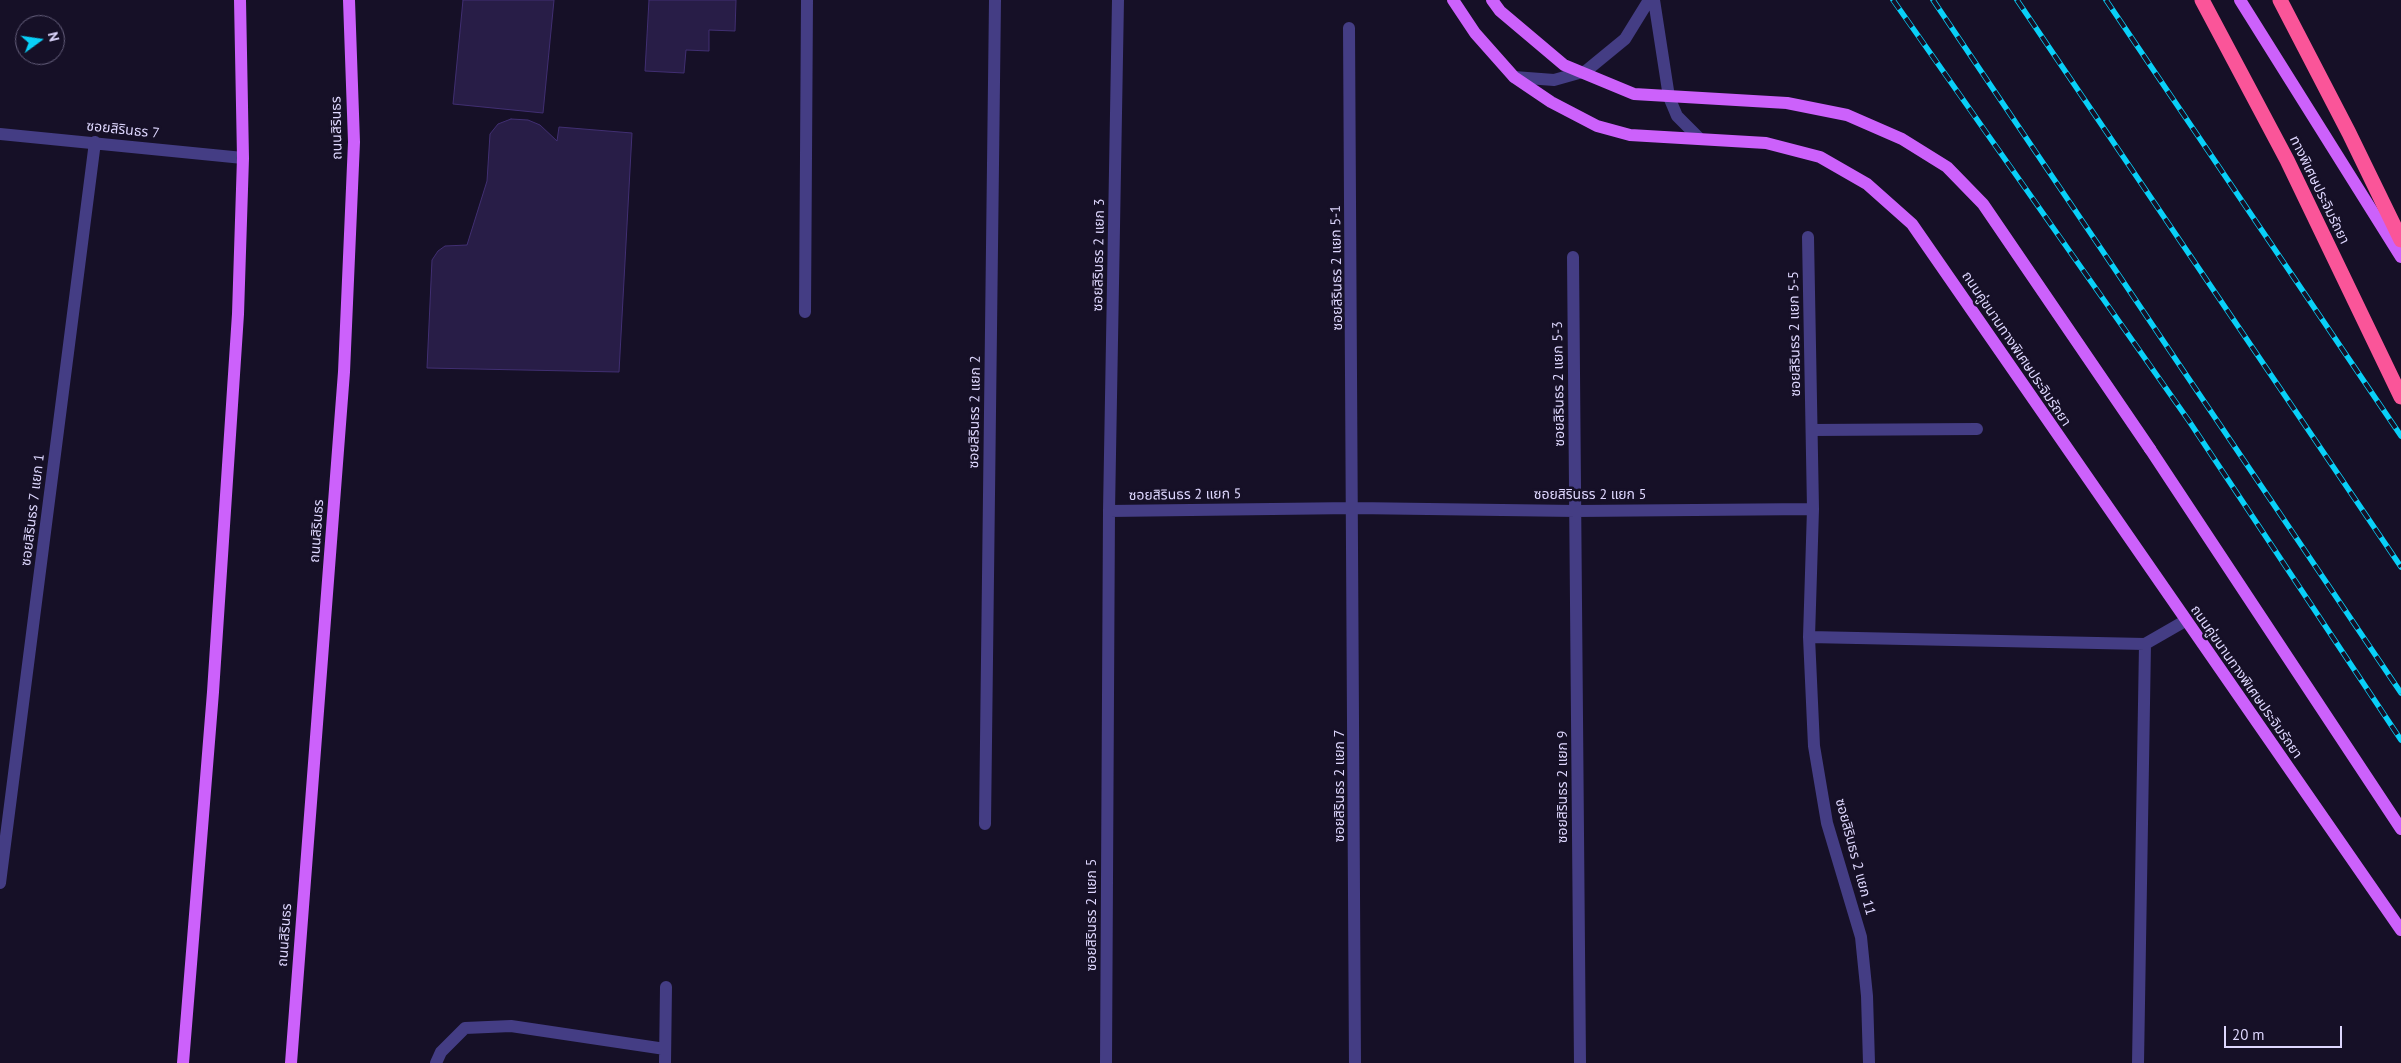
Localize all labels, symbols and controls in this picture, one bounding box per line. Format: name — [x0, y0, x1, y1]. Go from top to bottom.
north arrow — [15, 15, 65, 65]
text: N — [44, 30, 63, 43]
street label: ถนนสิรินธร — [328, 96, 346, 160]
street label: ซอยสิรินธร 7 — [86, 118, 160, 142]
street label: ทางพิเศษประจิมรัถยา — [2285, 133, 2353, 247]
street label: ซอยสิรินธร 2 แยก 3 — [1090, 198, 1108, 312]
street label: ซอยสิรินธร 2 แยก 5-1 — [1328, 205, 1346, 331]
street label: ถนนคู่ขนานทางพิเศษประจิมรัถยา — [1958, 268, 2074, 430]
street label: ซอยสิรินธร 2 แยก 5-5 — [1786, 271, 1804, 397]
street label: ซอยสิรินธร 2 แยก 5-3 — [1550, 321, 1568, 447]
street label: ซอยสิรินธร 2 แยก 2 — [966, 355, 984, 469]
street label: ซอยสิรินธร 7 แยก 1 — [18, 453, 48, 567]
street label: ซอยสิรินธร 2 แยก 5 — [1128, 486, 1242, 504]
street label: ซอยสิรินธร 2 แยก 5 — [1534, 487, 1646, 503]
street label: ถนนสิรินธร — [306, 499, 328, 563]
street label: ถนนคู่ขนานทางพิเศษประจิมรัถยา — [2187, 602, 2305, 762]
street label: ซอยสิรินธร 2 แยก 7 — [1332, 730, 1348, 842]
street label: ซอยสิรินธร 2 แยก 9 — [1555, 731, 1571, 843]
street label: ซอยสิรินธร 2 แยก 11 — [1831, 797, 1879, 917]
street label: ซอยสิรินธร 2 แยก 5 — [1084, 859, 1100, 971]
street label: ถนนสิรินธร — [274, 903, 296, 967]
scale bar — [2226, 1016, 2344, 1048]
text: 20 m — [2232, 1025, 2265, 1044]

